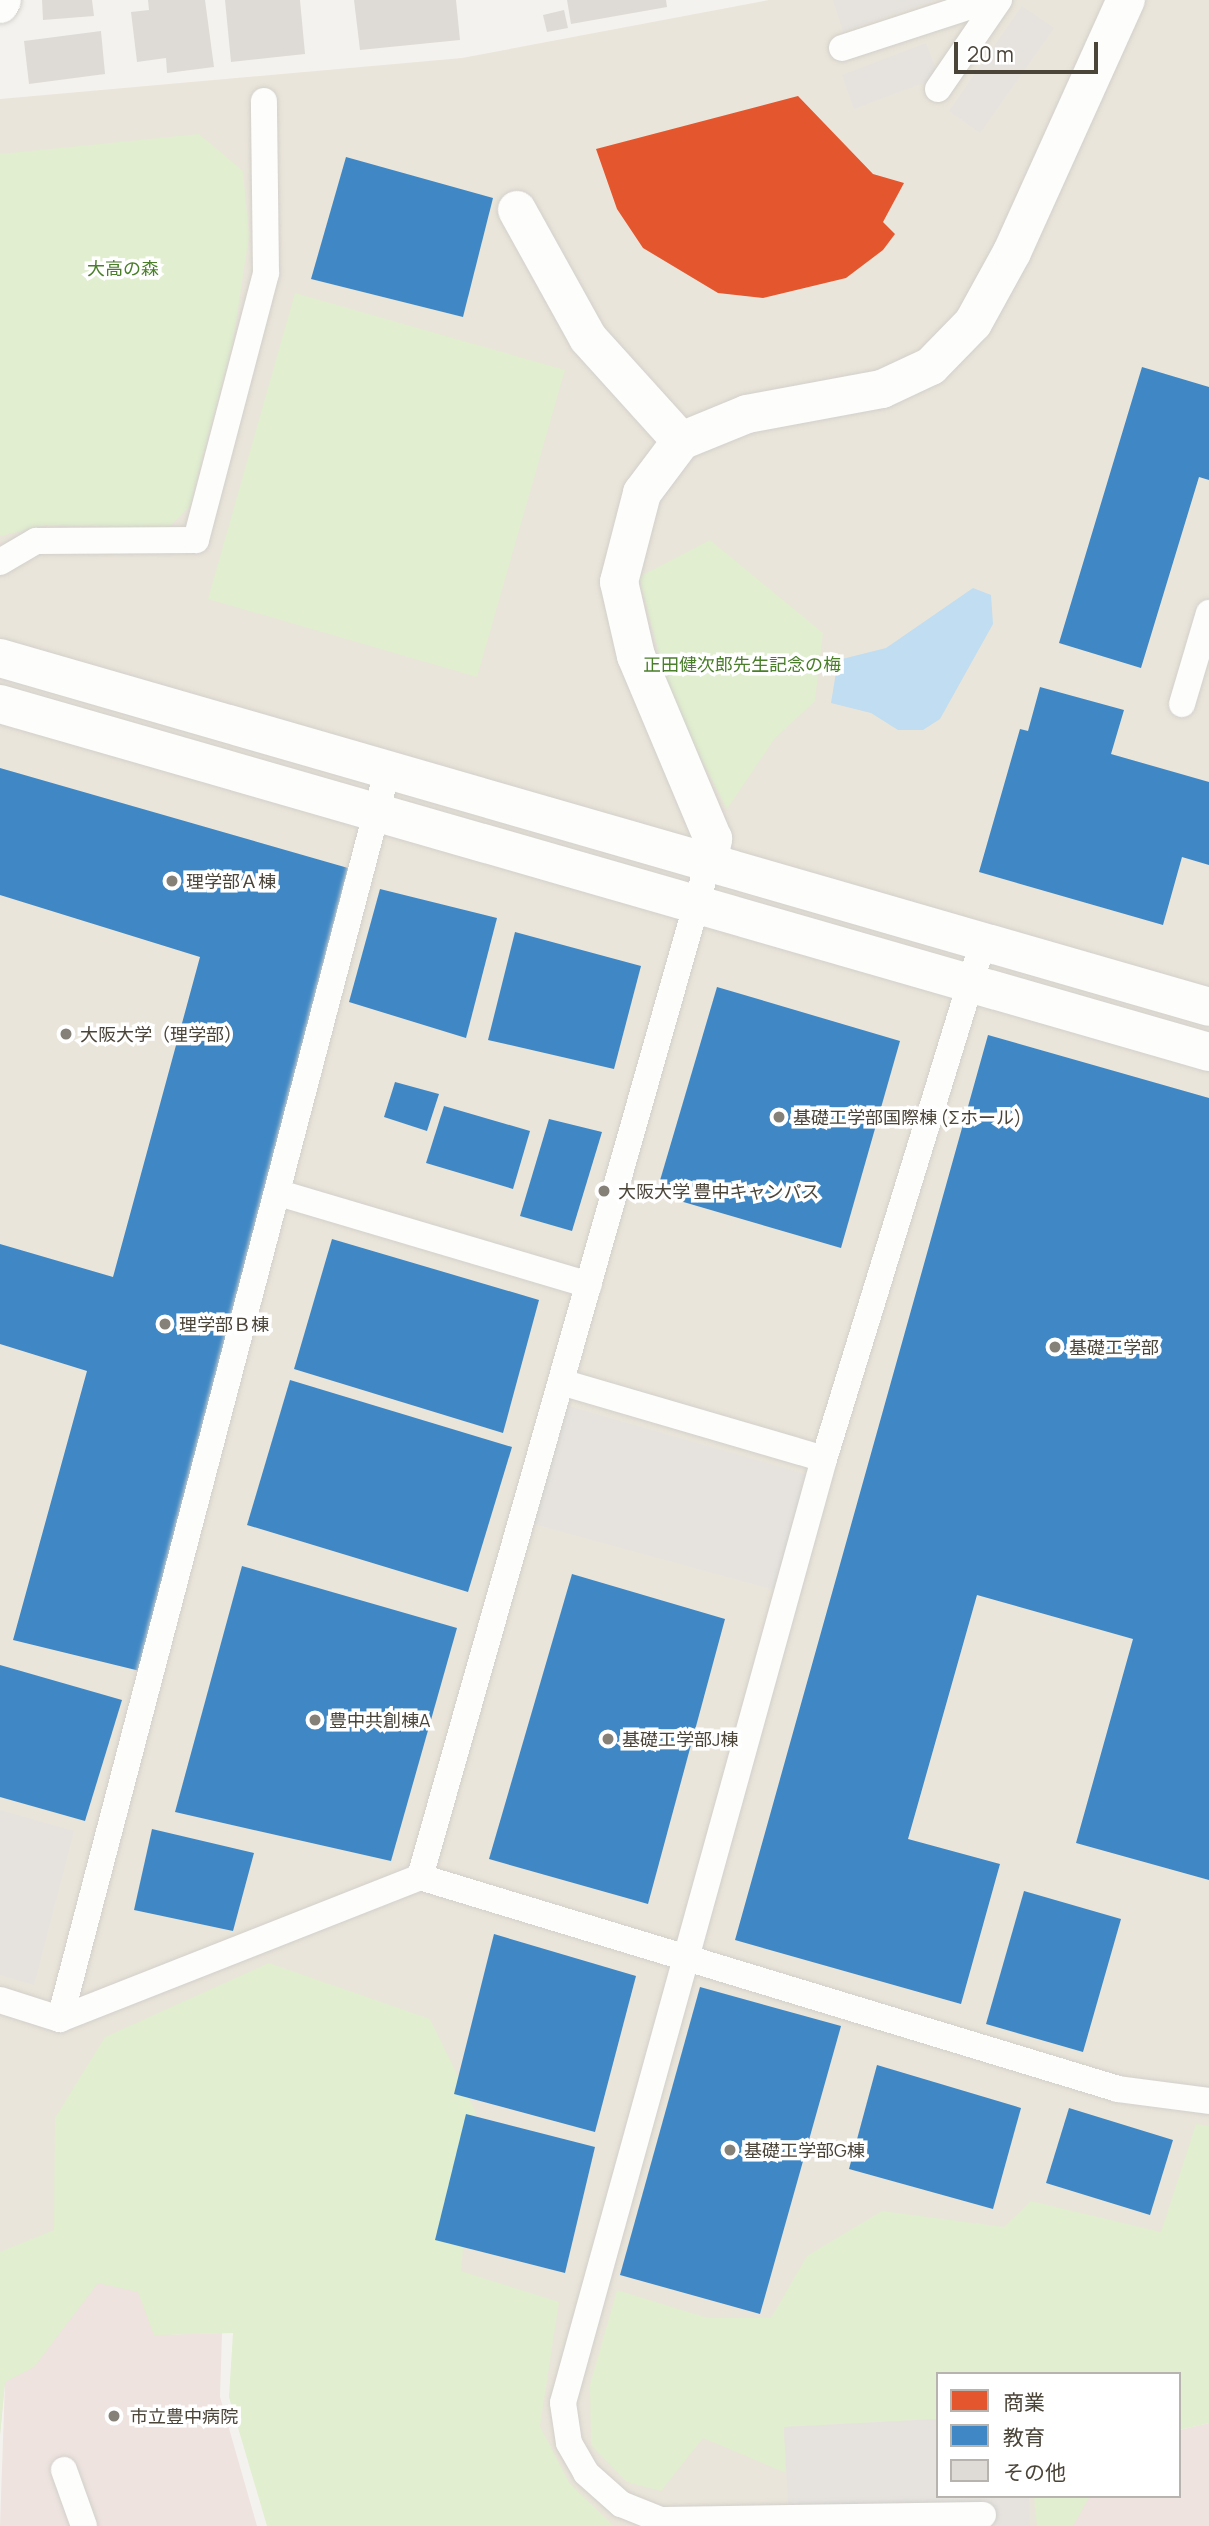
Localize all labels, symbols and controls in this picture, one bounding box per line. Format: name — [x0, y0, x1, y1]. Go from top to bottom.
scale bar — [957, 28, 1100, 72]
text: 20 m — [967, 40, 1014, 68]
park label: 大高の森 — [87, 257, 159, 279]
park label: 正田健次郎先生記念の梅 — [643, 653, 841, 675]
place label: 理学部Ａ棟 — [186, 870, 276, 892]
marker: 理学部Ａ棟 — [164, 873, 180, 889]
place label: 大阪大学（理学部） — [80, 1023, 242, 1045]
marker: 大阪大学（理学部） — [58, 1026, 74, 1042]
place label: 基礎工学部国際棟 (Σホール) — [793, 1106, 1022, 1128]
marker: 基礎工学部国際棟 (Σホール) — [771, 1109, 787, 1125]
place label: 大阪大学 豊中キャンパス — [618, 1180, 820, 1202]
marker: 大阪大学 豊中キャンパス — [596, 1183, 612, 1199]
place label: 理学部Ｂ棟 — [179, 1313, 269, 1335]
marker: 理学部Ｂ棟 — [157, 1316, 173, 1332]
place label: 基礎工学部 — [1069, 1336, 1159, 1358]
marker: 基礎工学部 — [1047, 1339, 1063, 1355]
place label: 豊中共創棟A — [329, 1709, 430, 1731]
marker: 豊中共創棟A — [307, 1712, 323, 1728]
place label: 基礎工学部J棟 — [622, 1728, 738, 1750]
marker: 基礎工学部J棟 — [600, 1731, 616, 1747]
place label: 基礎工学部G棟 — [744, 2139, 865, 2161]
marker: 基礎工学部G棟 — [722, 2142, 738, 2158]
legend — [936, 2372, 1181, 2498]
text: 商業 — [1003, 2388, 1045, 2416]
place label: 市立豊中病院 — [130, 2405, 238, 2427]
marker: 市立豊中病院 — [104, 2406, 124, 2426]
text: 教育 — [1003, 2423, 1045, 2451]
text: その他 — [1003, 2458, 1066, 2486]

